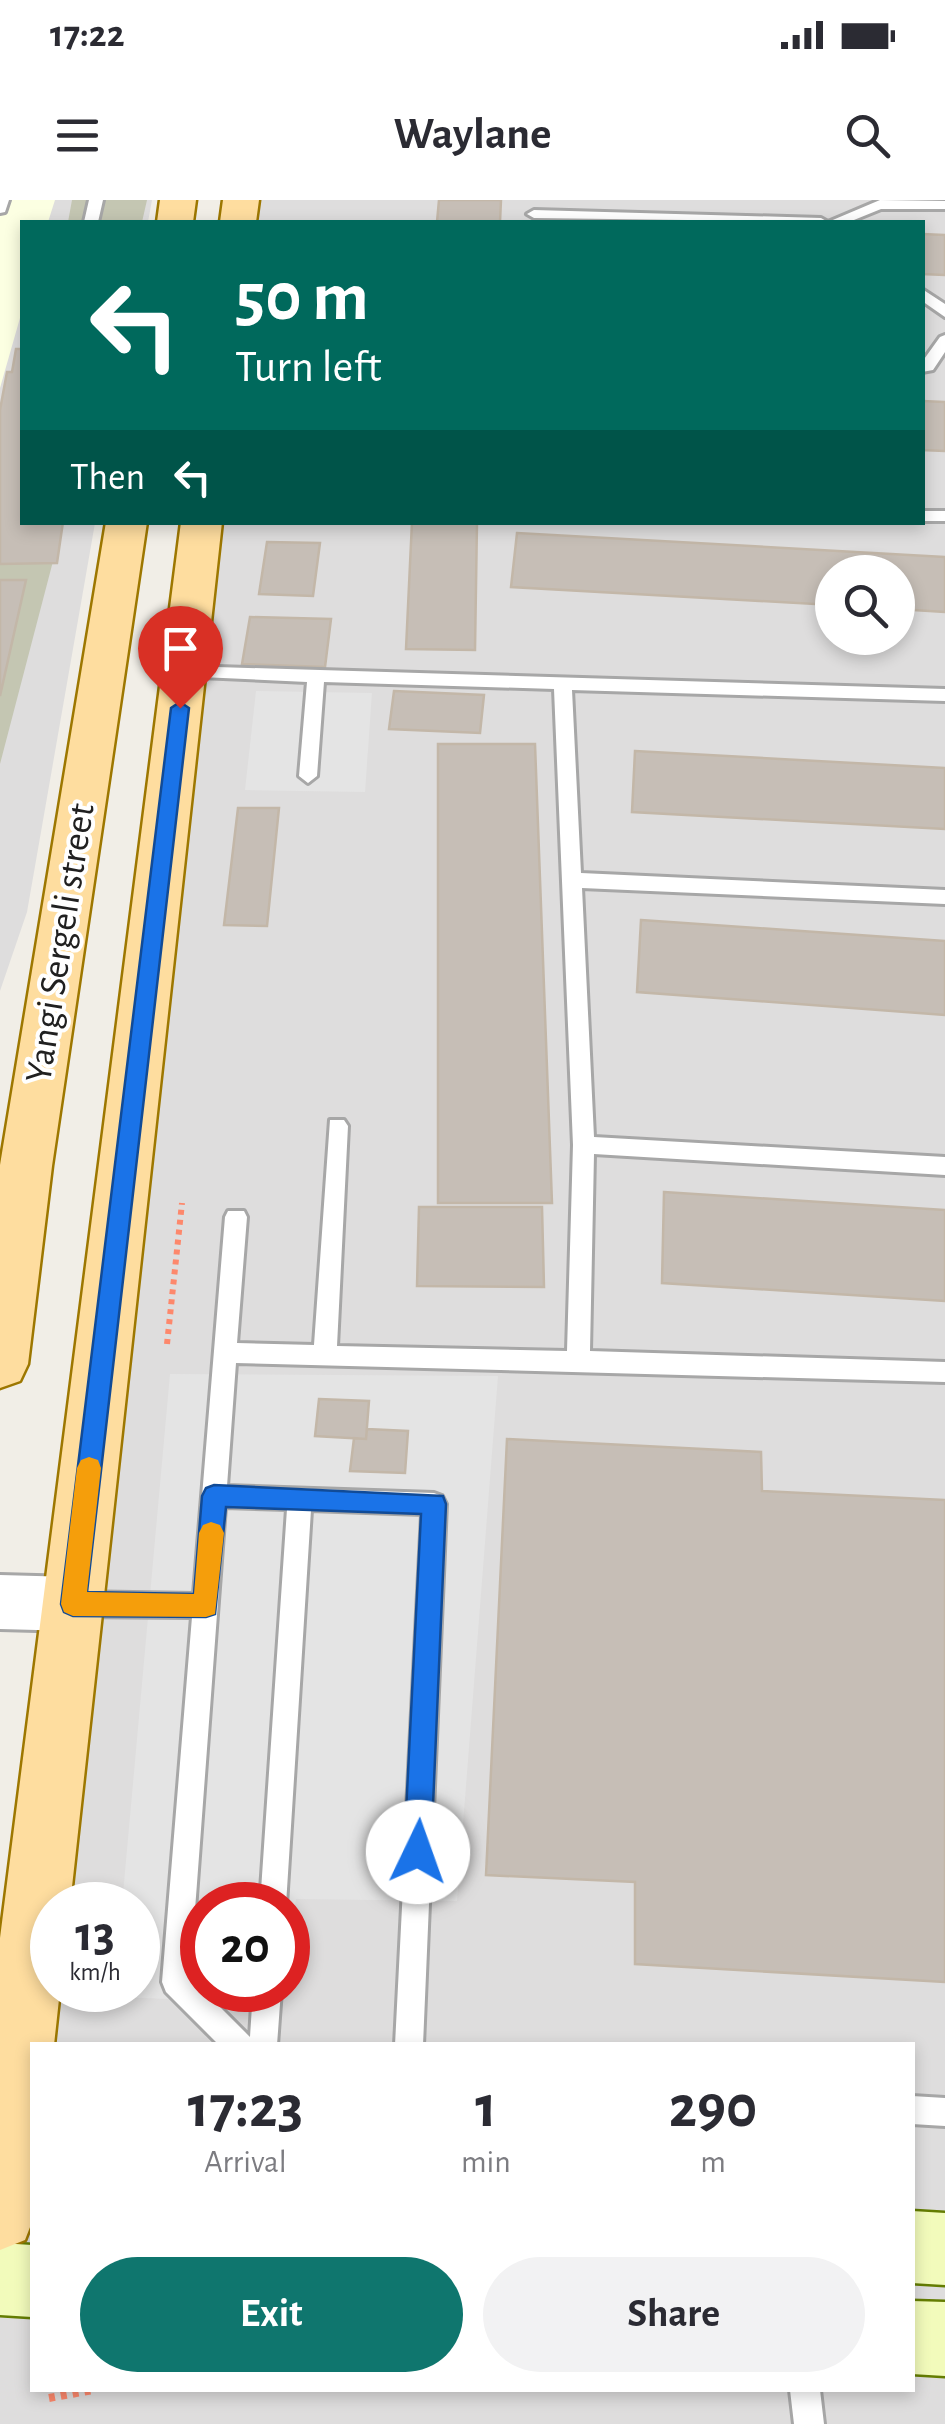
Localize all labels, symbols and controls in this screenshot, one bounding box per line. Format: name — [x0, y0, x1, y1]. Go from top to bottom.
text: 17:22 — [50, 16, 125, 54]
icon: menu — [50, 108, 105, 163]
icon: search — [840, 108, 895, 163]
text: Waylane — [394, 112, 551, 157]
icon: left — [70, 260, 200, 390]
text: 50 m — [235, 263, 369, 333]
text: Turn left — [235, 345, 382, 390]
icon: left — [165, 450, 220, 505]
text: Then — [70, 459, 145, 497]
map controls — [815, 555, 915, 655]
button: search — [815, 555, 915, 655]
pin — [138, 606, 223, 709]
icon: arrive — [153, 621, 208, 676]
street label: Yangi Sergeli street — [20, 801, 102, 1085]
position arrow — [366, 1800, 470, 1904]
speed limit sign: 20 — [180, 1882, 310, 2012]
text: 13 — [75, 1910, 115, 1960]
text: km/h — [69, 1960, 121, 1985]
text: 17:23 — [188, 2078, 303, 2138]
text: 1 — [475, 2078, 497, 2138]
text: 290 — [669, 2078, 757, 2138]
text: Arrival — [204, 2146, 287, 2178]
text: min — [461, 2146, 511, 2178]
text: m — [700, 2146, 726, 2178]
button: Exit — [80, 2257, 463, 2372]
button: Share — [483, 2257, 865, 2372]

